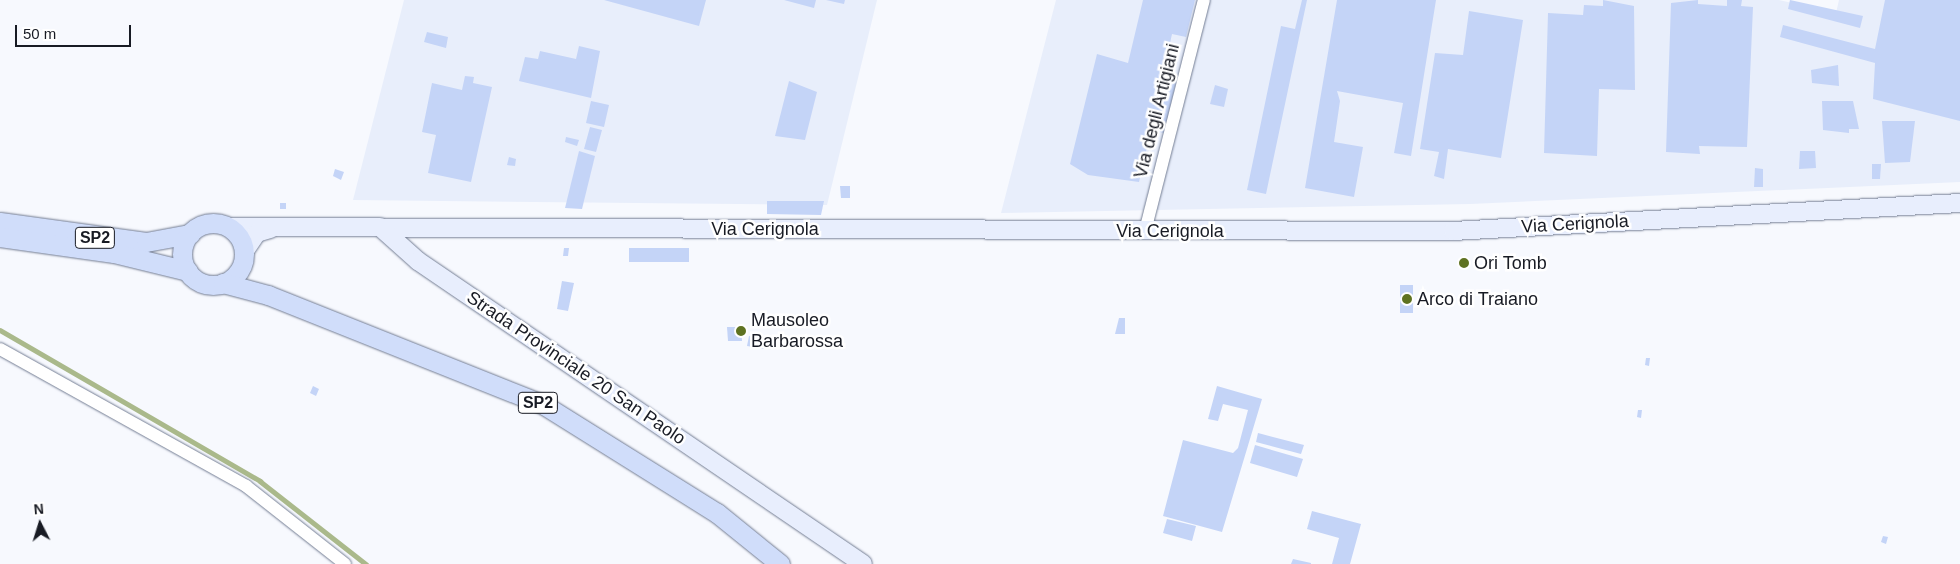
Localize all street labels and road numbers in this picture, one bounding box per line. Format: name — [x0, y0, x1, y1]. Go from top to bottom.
street label: Via degli Artigiani — [1130, 41, 1184, 181]
street label: Via Cerignola — [1521, 210, 1629, 238]
street label: Via Cerignola — [711, 218, 819, 240]
street label: Via Cerignola — [1116, 220, 1224, 242]
road number: SP2 — [74, 224, 116, 252]
street label: Strada Provinciale 20 San Paolo — [463, 287, 689, 449]
road number: SP2 — [517, 389, 559, 416]

